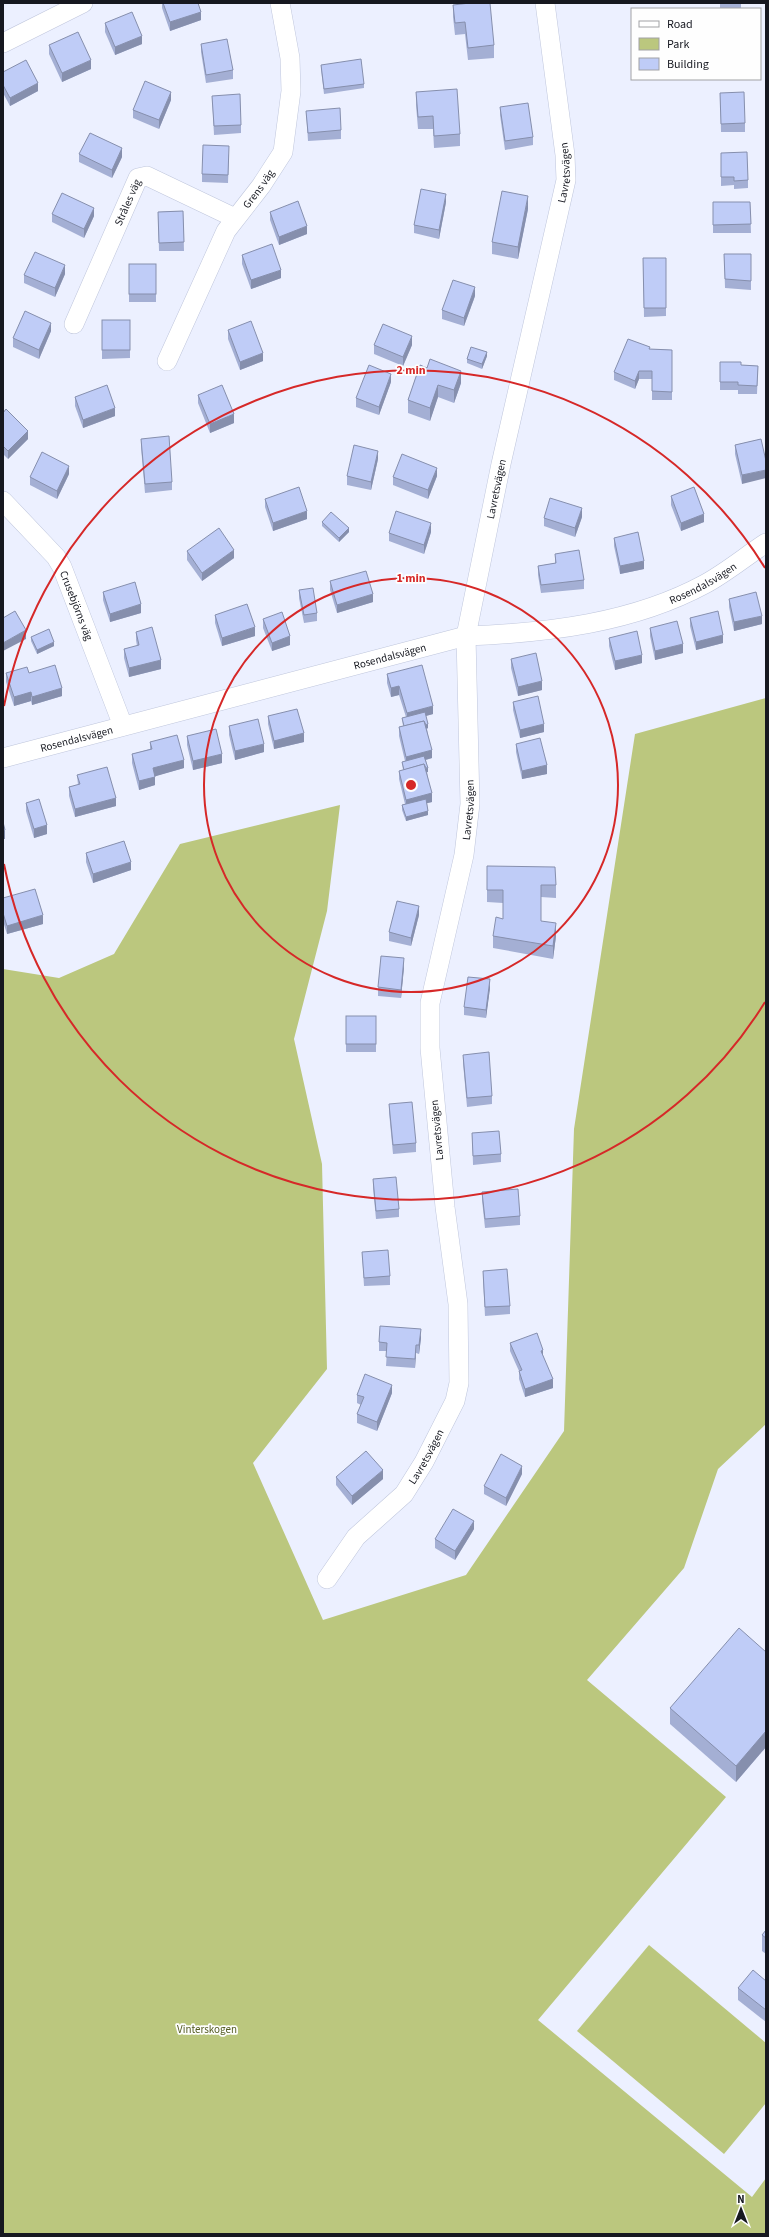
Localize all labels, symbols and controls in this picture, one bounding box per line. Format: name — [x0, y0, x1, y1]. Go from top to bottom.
legend — [631, 8, 761, 80]
text: Road — [667, 16, 693, 33]
text: Park — [667, 36, 689, 53]
text: Building — [667, 56, 709, 73]
street label: Lavretsvägen — [554, 142, 574, 204]
street label: Grens väg — [239, 166, 278, 211]
street label: Stråles väg — [111, 176, 144, 228]
text: 2 min — [396, 362, 426, 379]
street label: Lavretsvägen — [483, 458, 509, 520]
street label: Rosendalsvägen — [667, 559, 739, 607]
street label: Crusebjörns väg — [57, 568, 97, 643]
text: 1 min — [396, 570, 426, 587]
street label: Rosendalsvägen — [352, 639, 428, 673]
street label: Rosendalsvägen — [38, 722, 115, 755]
centre of rings — [404, 778, 418, 792]
street label: Lavretsvägen — [458, 779, 478, 841]
street label: Lavretsvägen — [427, 1099, 447, 1161]
street label: Lavretsvägen — [405, 1426, 447, 1487]
park label: Vinterskogen — [177, 2022, 237, 2037]
north arrow — [721, 2189, 761, 2229]
text: N — [737, 2192, 745, 2207]

